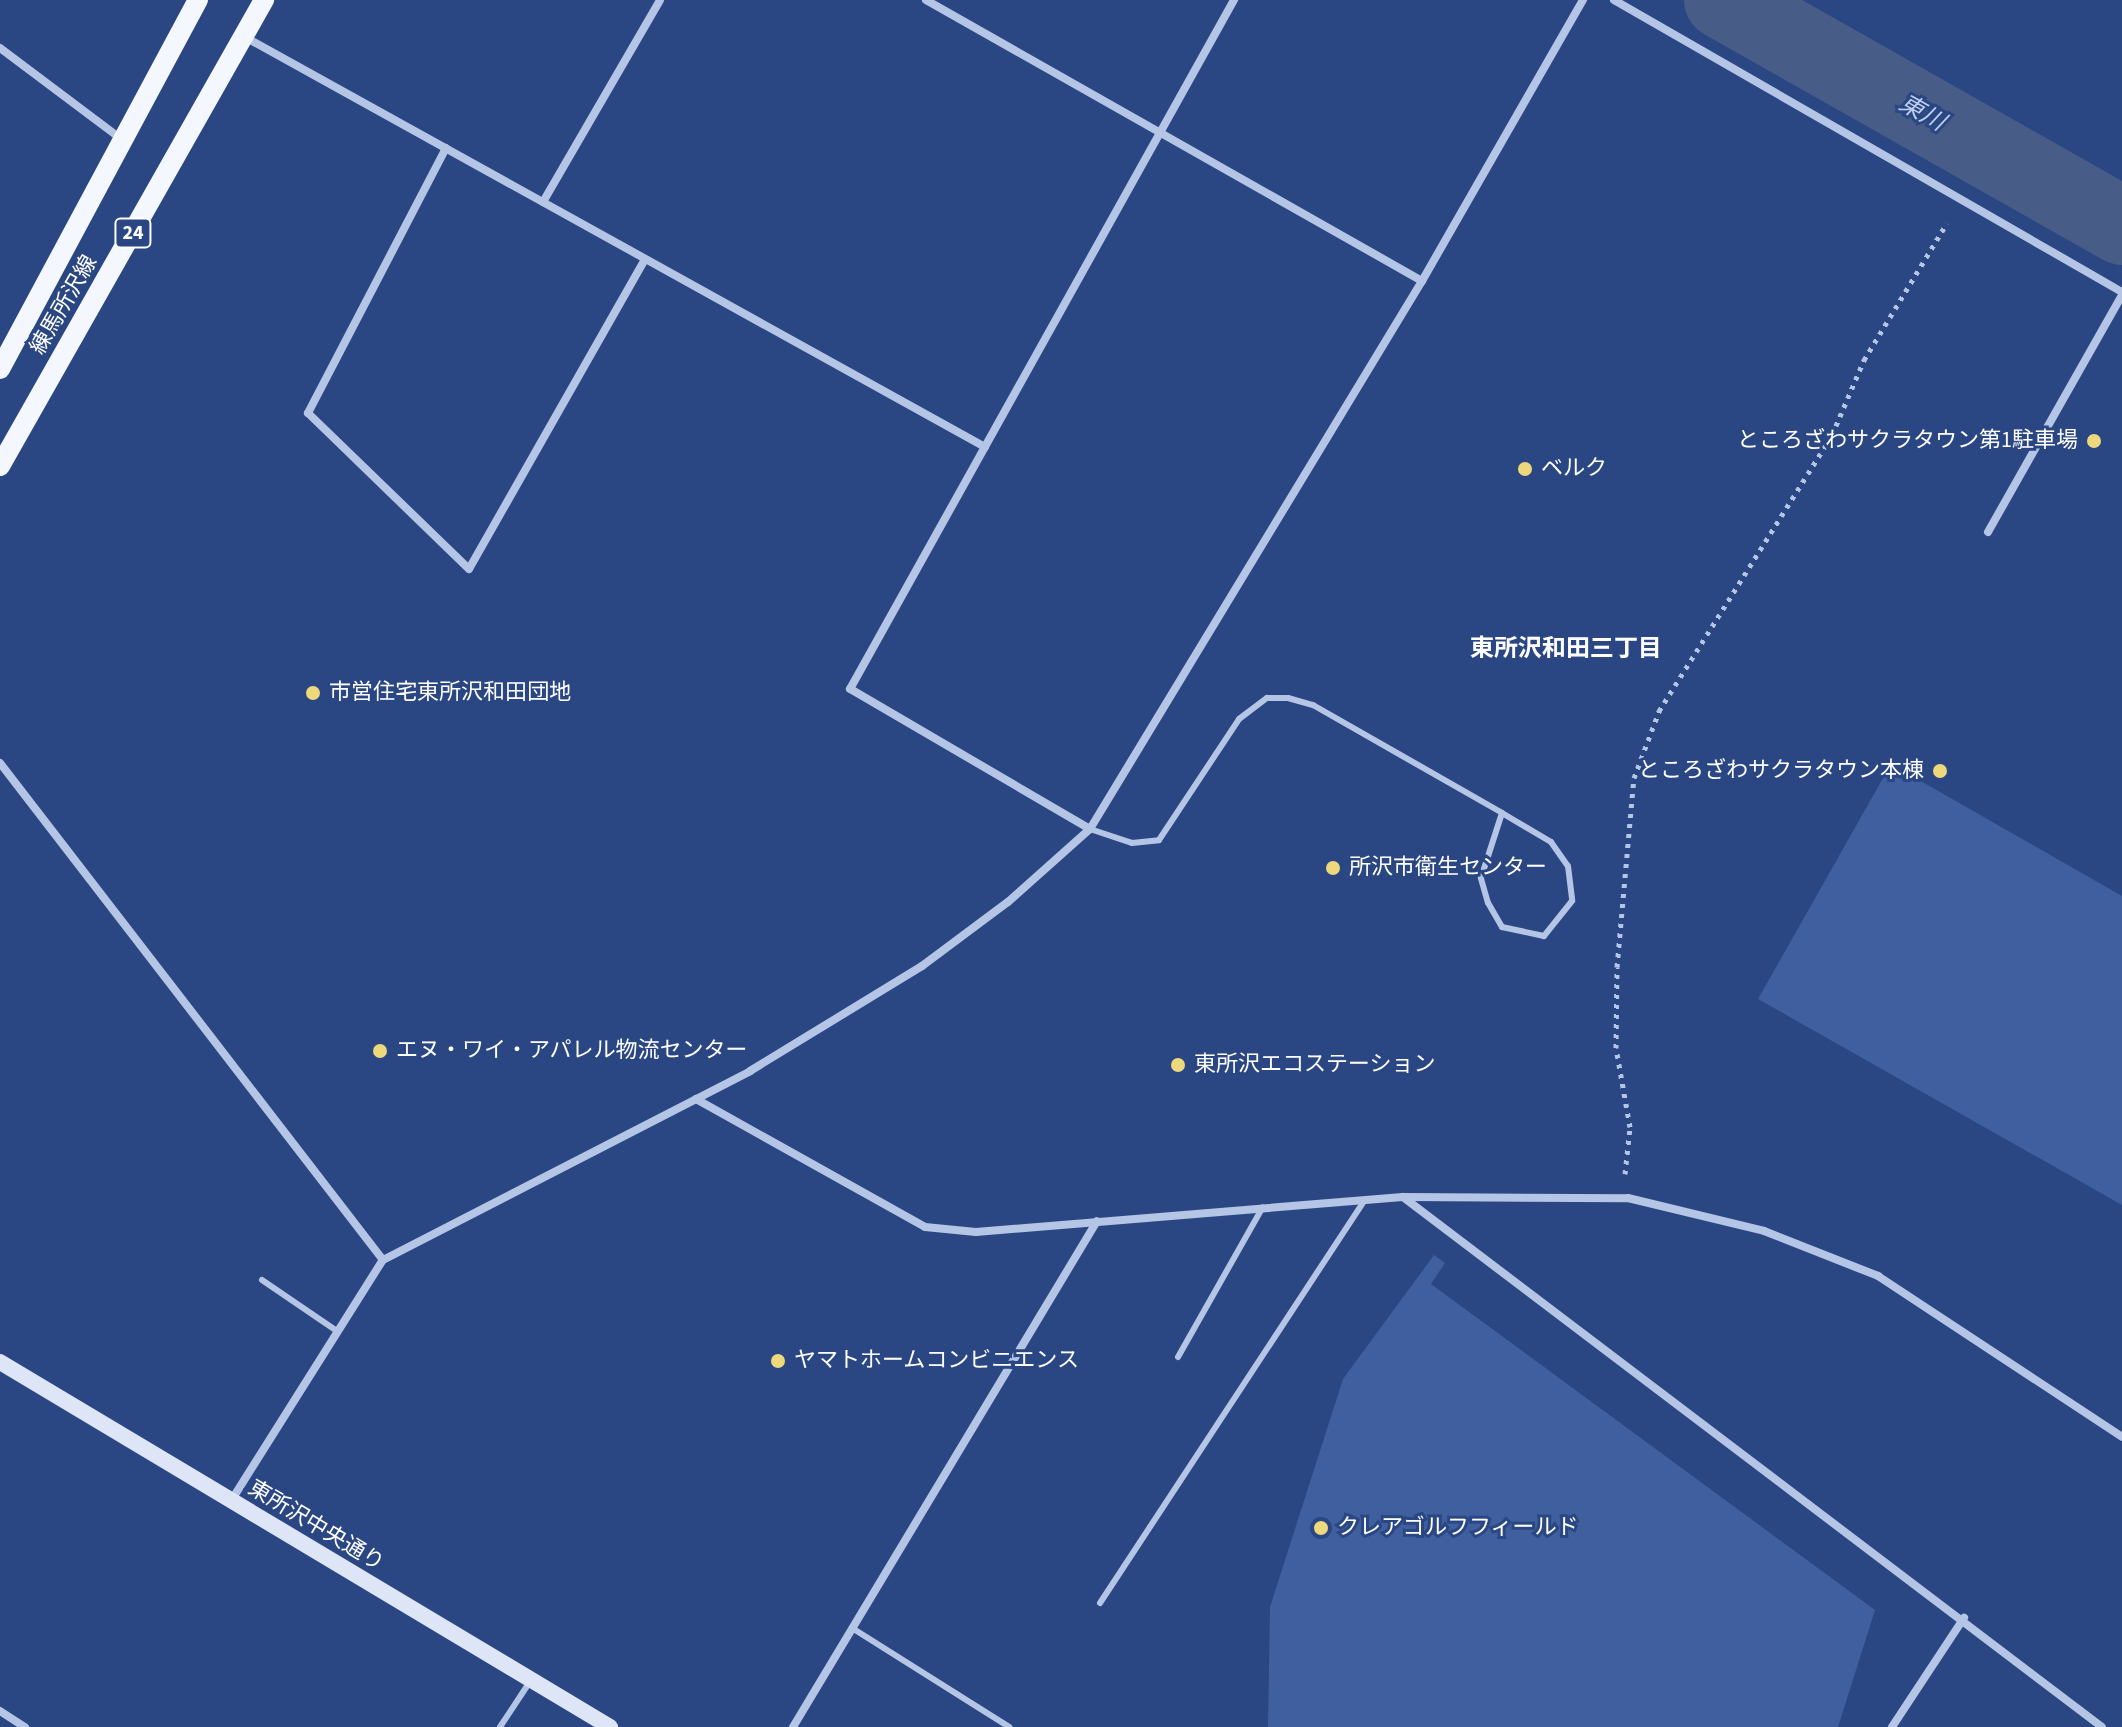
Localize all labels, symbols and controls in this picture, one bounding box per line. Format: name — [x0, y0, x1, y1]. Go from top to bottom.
water label: 東川 — [1894, 89, 1950, 137]
road number: 24 — [113, 217, 153, 249]
street label: 練馬所沢線 — [25, 251, 103, 359]
place label: ところざわサクラタウン第1駐車場 — [1737, 428, 2078, 454]
marker: ところざわサクラタウン第1駐車場 — [2085, 432, 2103, 450]
place label: ベルク — [1541, 456, 1607, 482]
marker: ベルク — [1516, 460, 1534, 478]
district label: 東所沢和田三丁目 — [1470, 635, 1662, 663]
place label: 市営住宅東所沢和田団地 — [329, 680, 571, 706]
marker: 市営住宅東所沢和田団地 — [304, 684, 322, 702]
place label: ところざわサクラタウン本棟 — [1638, 758, 1924, 784]
marker: ところざわサクラタウン本棟 — [1931, 762, 1949, 780]
place label: 所沢市衛生センター — [1349, 855, 1547, 881]
marker: 所沢市衛生センター — [1324, 859, 1342, 877]
place label: エヌ・ワイ・アパレル物流センター — [396, 1038, 748, 1064]
marker: エヌ・ワイ・アパレル物流センター — [371, 1042, 389, 1060]
place label: 東所沢エコステーション — [1194, 1052, 1436, 1078]
marker: 東所沢エコステーション — [1169, 1056, 1187, 1074]
place label: ヤマトホームコンビニエンス — [794, 1348, 1080, 1374]
marker: ヤマトホームコンビニエンス — [769, 1352, 787, 1370]
street label: 東所沢中央通り — [243, 1475, 389, 1577]
place label: クレアゴルフフィールド — [1337, 1515, 1579, 1541]
marker: クレアゴルフフィールド — [1312, 1519, 1330, 1537]

